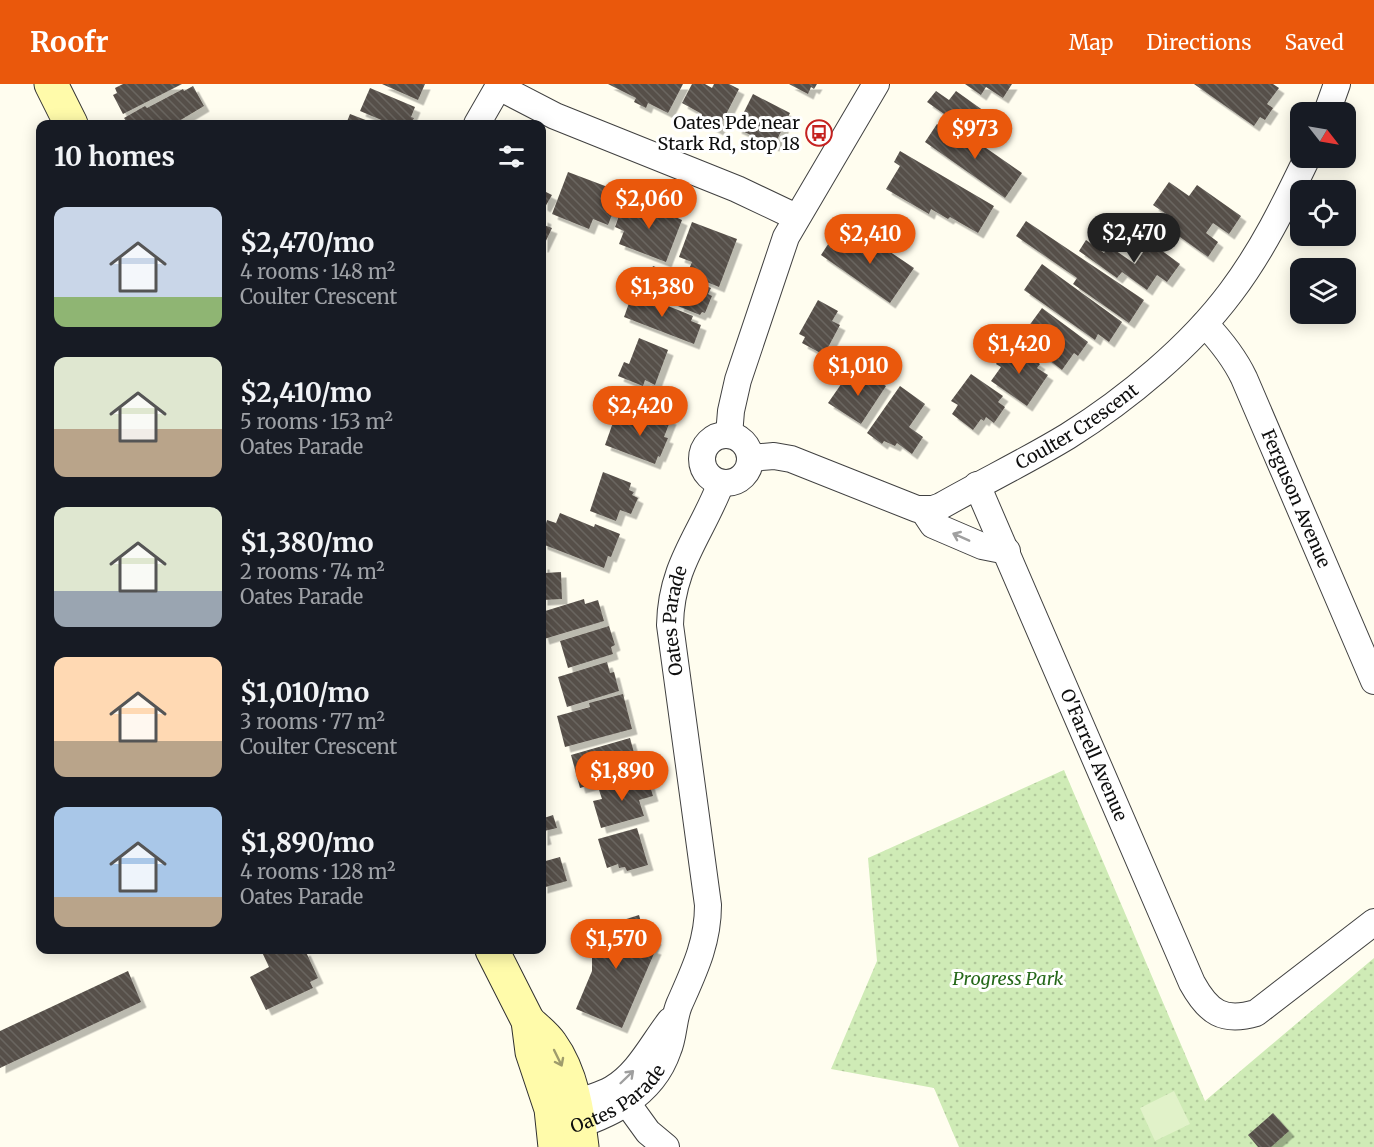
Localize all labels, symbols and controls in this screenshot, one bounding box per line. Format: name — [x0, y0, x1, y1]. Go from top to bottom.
text: Roofr — [30, 24, 108, 60]
text: Map — [1069, 29, 1113, 56]
text: Directions — [1146, 29, 1251, 56]
text: Saved — [1284, 29, 1344, 56]
north arrow — [1290, 102, 1356, 168]
map controls — [1290, 102, 1356, 324]
pin: $973 — [939, 109, 1011, 160]
place label: Oates Pde near Stark Rd, stop 18 — [658, 111, 800, 155]
text: $973 — [951, 116, 999, 141]
bus stop icon: Oates Pde near Stark Rd, stop 18 — [804, 118, 834, 148]
text: 10 homes — [54, 140, 175, 173]
icon: filters — [495, 140, 528, 173]
pin: $2,060 — [600, 179, 698, 230]
button: locate — [1290, 180, 1356, 246]
text: $2,060 — [615, 186, 683, 211]
pin: $2,470 — [1085, 213, 1183, 264]
pin: $2,410 — [821, 214, 919, 265]
text: $2,470 — [1101, 220, 1167, 245]
text: $2,410 — [838, 221, 902, 246]
text: $2,470/mo — [240, 226, 374, 259]
icon: home — [102, 231, 174, 303]
button: layers — [1290, 258, 1356, 324]
text: 4 rooms · 148 m² — [240, 259, 395, 284]
pin: $1,380 — [613, 267, 711, 318]
text: $1,380 — [630, 274, 694, 299]
text: Coulter Crescent — [240, 284, 397, 309]
pin: $1,420 — [970, 324, 1068, 375]
text: $1,420 — [987, 331, 1051, 356]
pin: $1,010 — [809, 346, 907, 397]
text: $1,010 — [827, 353, 889, 378]
text: $2,410/mo — [240, 376, 372, 409]
street label: Coulter Crescent — [1012, 378, 1143, 474]
icon: home — [102, 381, 174, 453]
pin: $2,420 — [591, 386, 689, 437]
text: $2,420 — [607, 393, 673, 418]
text: 5 rooms · 153 m² — [240, 409, 393, 434]
street label: Ferguson Avenue — [1256, 426, 1336, 571]
text: Oates Parade — [240, 434, 363, 459]
text: $1,380/mo — [240, 526, 374, 559]
icon: home — [102, 531, 174, 603]
one-way arrow — [953, 531, 971, 542]
text: 2 rooms · 74 m² — [240, 559, 385, 584]
street label: Oates Parade — [658, 562, 692, 677]
text: Oates Parade — [240, 584, 363, 609]
text: $1,010/mo — [240, 676, 369, 709]
icon: home — [102, 681, 174, 753]
street label: O'Farrell Avenue — [1055, 685, 1133, 824]
text: 3 rooms · 77 m² — [240, 709, 385, 734]
text: Coulter Crescent — [240, 734, 397, 759]
pin: $1,890 — [573, 751, 671, 802]
text: $1,890 — [589, 758, 655, 783]
text: $1,890/mo — [240, 826, 374, 859]
icon: home — [102, 831, 174, 903]
text: 4 rooms · 128 m² — [240, 859, 395, 884]
text: Oates Parade — [240, 884, 363, 909]
pin: $1,570 — [567, 919, 665, 970]
text: $1,570 — [585, 926, 647, 951]
park label: Progress Park — [953, 967, 1064, 990]
one-way arrow — [553, 1048, 565, 1066]
street label: Oates Parade — [567, 1060, 670, 1138]
one-way arrow — [619, 1069, 634, 1084]

